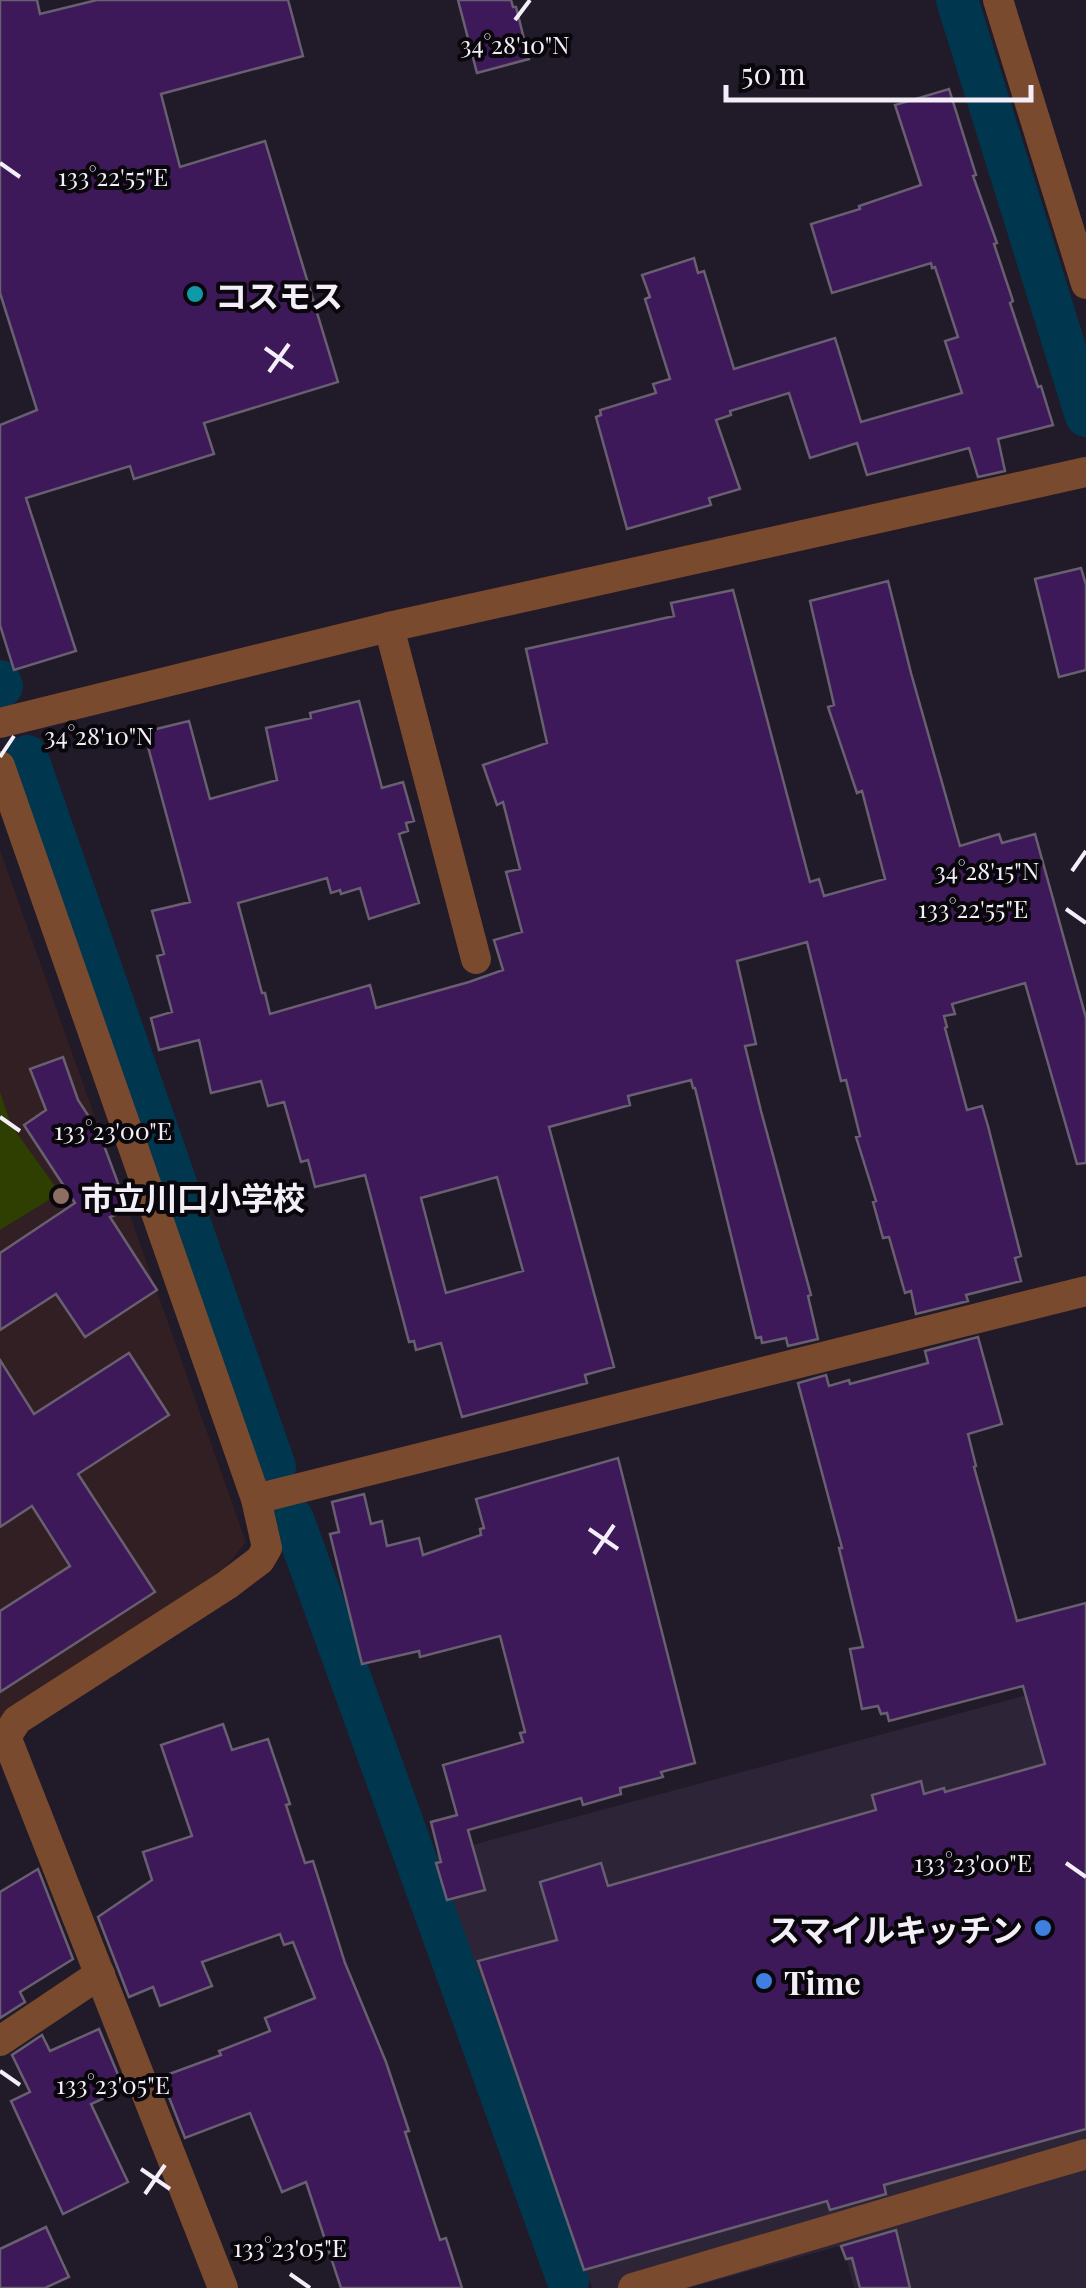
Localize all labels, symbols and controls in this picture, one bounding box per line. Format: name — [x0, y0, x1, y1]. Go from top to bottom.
text: 34°28'10"N — [460, 27, 570, 60]
scale bar — [726, 40, 1031, 102]
text: 50 m — [741, 53, 806, 93]
text: 133°22'55"E — [58, 159, 168, 192]
place label: コスモス — [215, 273, 343, 316]
marker: コスモス — [184, 283, 206, 305]
text: 34°28'10"N — [44, 718, 154, 751]
text: 34°28'15"N — [935, 853, 1039, 886]
text: 133°22'55"E — [918, 891, 1028, 924]
text: 133°23'00"E — [54, 1113, 172, 1146]
place label: 市立川口小学校 — [81, 1175, 305, 1218]
marker: 市立川口小学校 — [50, 1185, 72, 1207]
text: 133°23'00"E — [914, 1845, 1032, 1878]
place label: スマイルキッチン — [768, 1907, 1023, 1950]
marker: スマイルキッチン — [1032, 1917, 1054, 1939]
place label: Time — [784, 1960, 861, 2003]
marker: Time — [753, 1970, 775, 1992]
text: 133°23'05"E — [56, 2067, 170, 2100]
text: 133°23'05"E — [233, 2230, 347, 2263]

